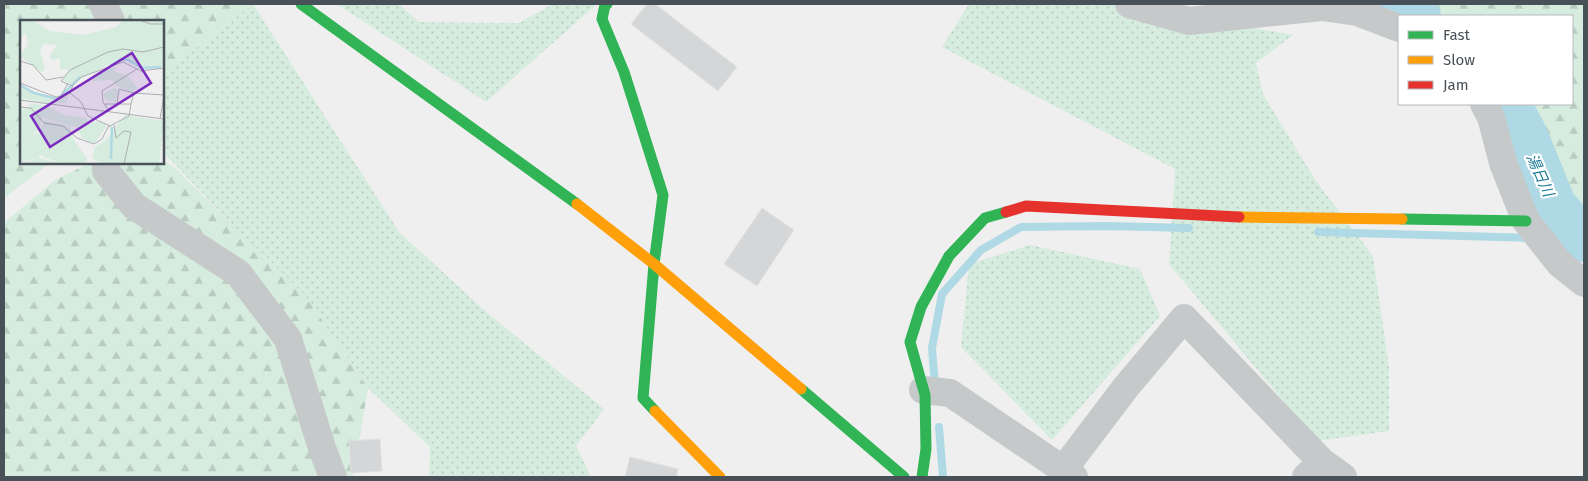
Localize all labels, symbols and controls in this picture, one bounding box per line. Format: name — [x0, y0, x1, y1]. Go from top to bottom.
legend — [1398, 15, 1573, 105]
inset map — [20, 20, 164, 164]
text: Fast — [1443, 26, 1470, 44]
text: Slow — [1443, 51, 1475, 69]
text: Jam — [1443, 76, 1469, 94]
water label: 湯日川 — [1523, 151, 1558, 201]

